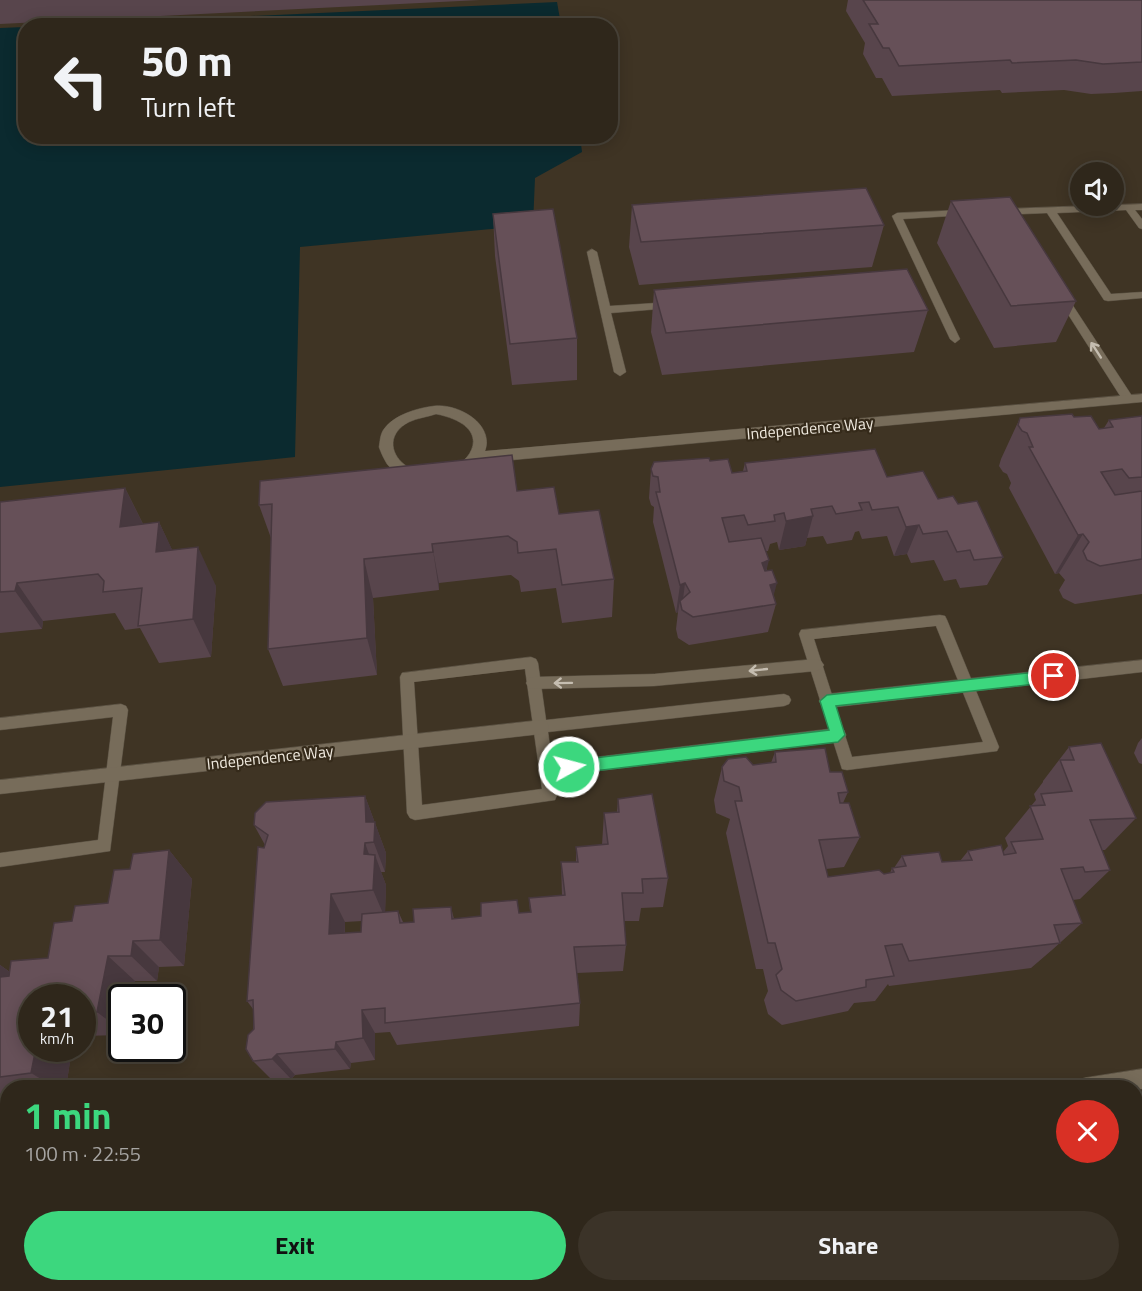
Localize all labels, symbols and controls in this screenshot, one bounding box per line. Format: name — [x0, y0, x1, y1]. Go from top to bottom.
text: 50 m — [141, 28, 233, 92]
icon: left — [42, 42, 120, 120]
text: Turn left — [141, 86, 235, 127]
map controls — [1070, 162, 1124, 216]
button: sound — [1070, 162, 1124, 216]
one-way arrow — [1090, 342, 1102, 359]
street label: Independence Way — [745, 410, 875, 446]
pin — [1028, 650, 1079, 701]
icon: arrive — [1037, 659, 1070, 692]
one-way arrow — [748, 665, 768, 676]
one-way arrow — [554, 677, 574, 688]
position arrow — [537, 735, 601, 799]
street label: Independence Way — [205, 738, 335, 776]
speed limit sign: 30 — [108, 984, 186, 1062]
text: 21 — [40, 993, 74, 1039]
text: km/h — [40, 1027, 74, 1050]
text: 1 min — [24, 1088, 111, 1143]
button: close — [1056, 1100, 1119, 1163]
text: 100 m · 22:55 — [24, 1138, 141, 1169]
button: Exit — [24, 1211, 566, 1280]
button: Share — [578, 1211, 1119, 1280]

